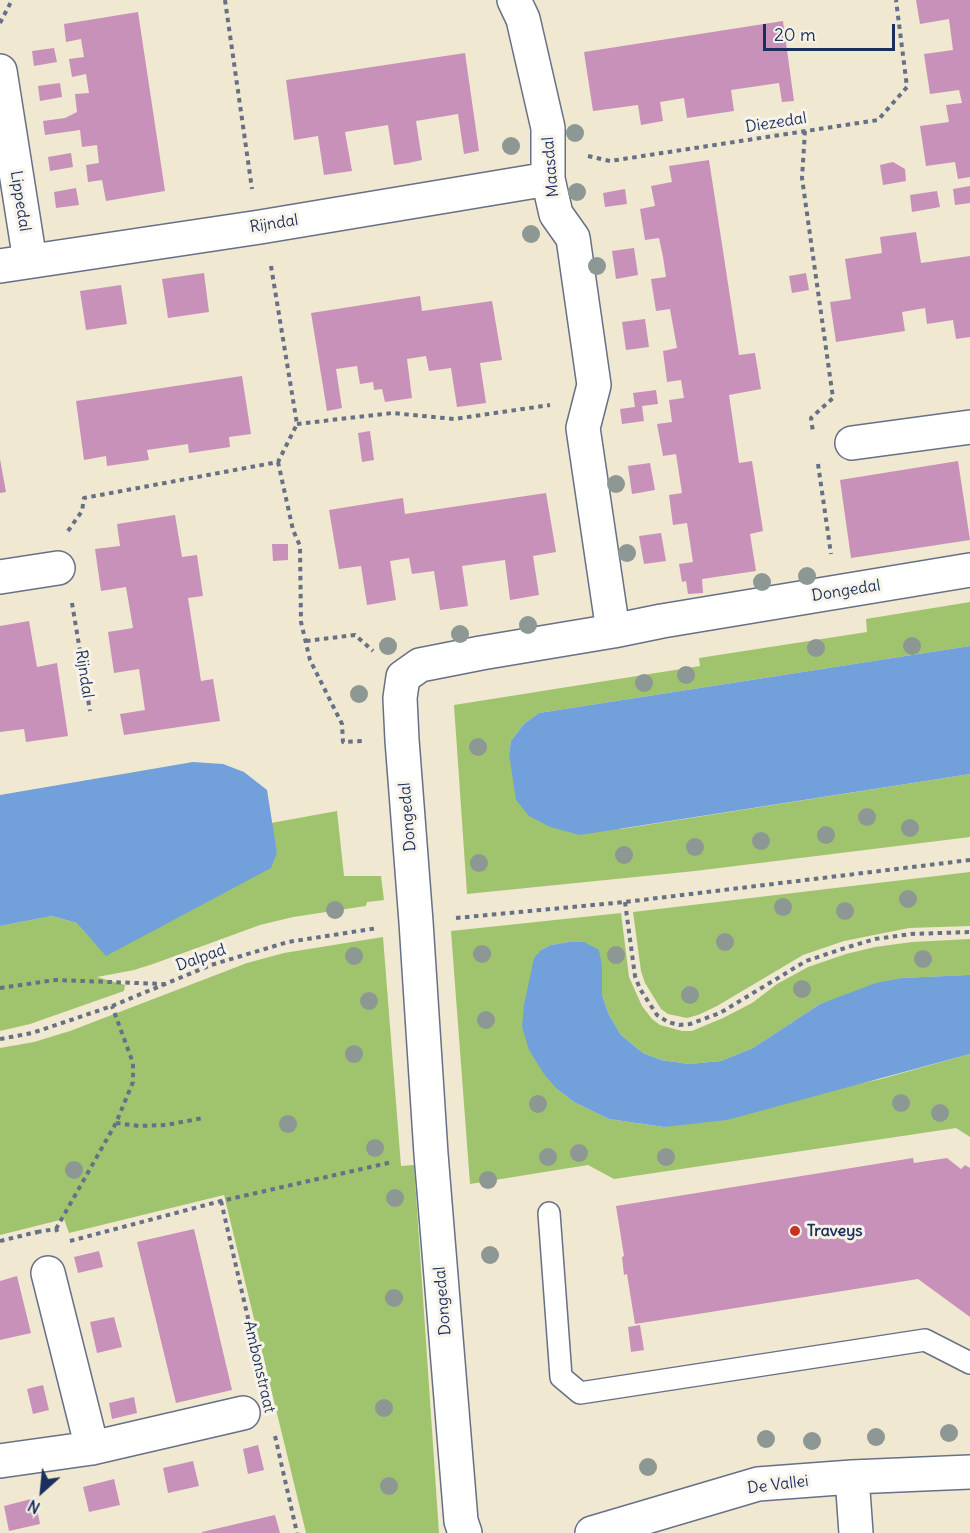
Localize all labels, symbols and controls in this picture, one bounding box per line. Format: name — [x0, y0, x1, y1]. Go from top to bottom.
scale bar — [766, 12, 898, 50]
text: 20 m — [774, 23, 816, 46]
street label: Diezedal — [744, 109, 808, 137]
street label: Maasdal — [539, 136, 563, 198]
street label: Lippedal — [6, 169, 34, 233]
street label: Rijndal — [248, 211, 300, 237]
street label: Dongedal — [810, 576, 882, 606]
street label: Rijndal — [71, 648, 97, 700]
street label: Dongedal — [395, 782, 421, 852]
street label: Dalpad — [173, 940, 229, 976]
place label: Traveys — [807, 1221, 863, 1241]
marker: Traveys — [788, 1224, 802, 1238]
street label: Dongedal — [430, 1266, 456, 1336]
street label: Ambonstraat — [239, 1319, 279, 1415]
north arrow — [12, 1461, 72, 1521]
street label: De Vallei — [746, 1472, 810, 1498]
text: N — [24, 1496, 43, 1518]

